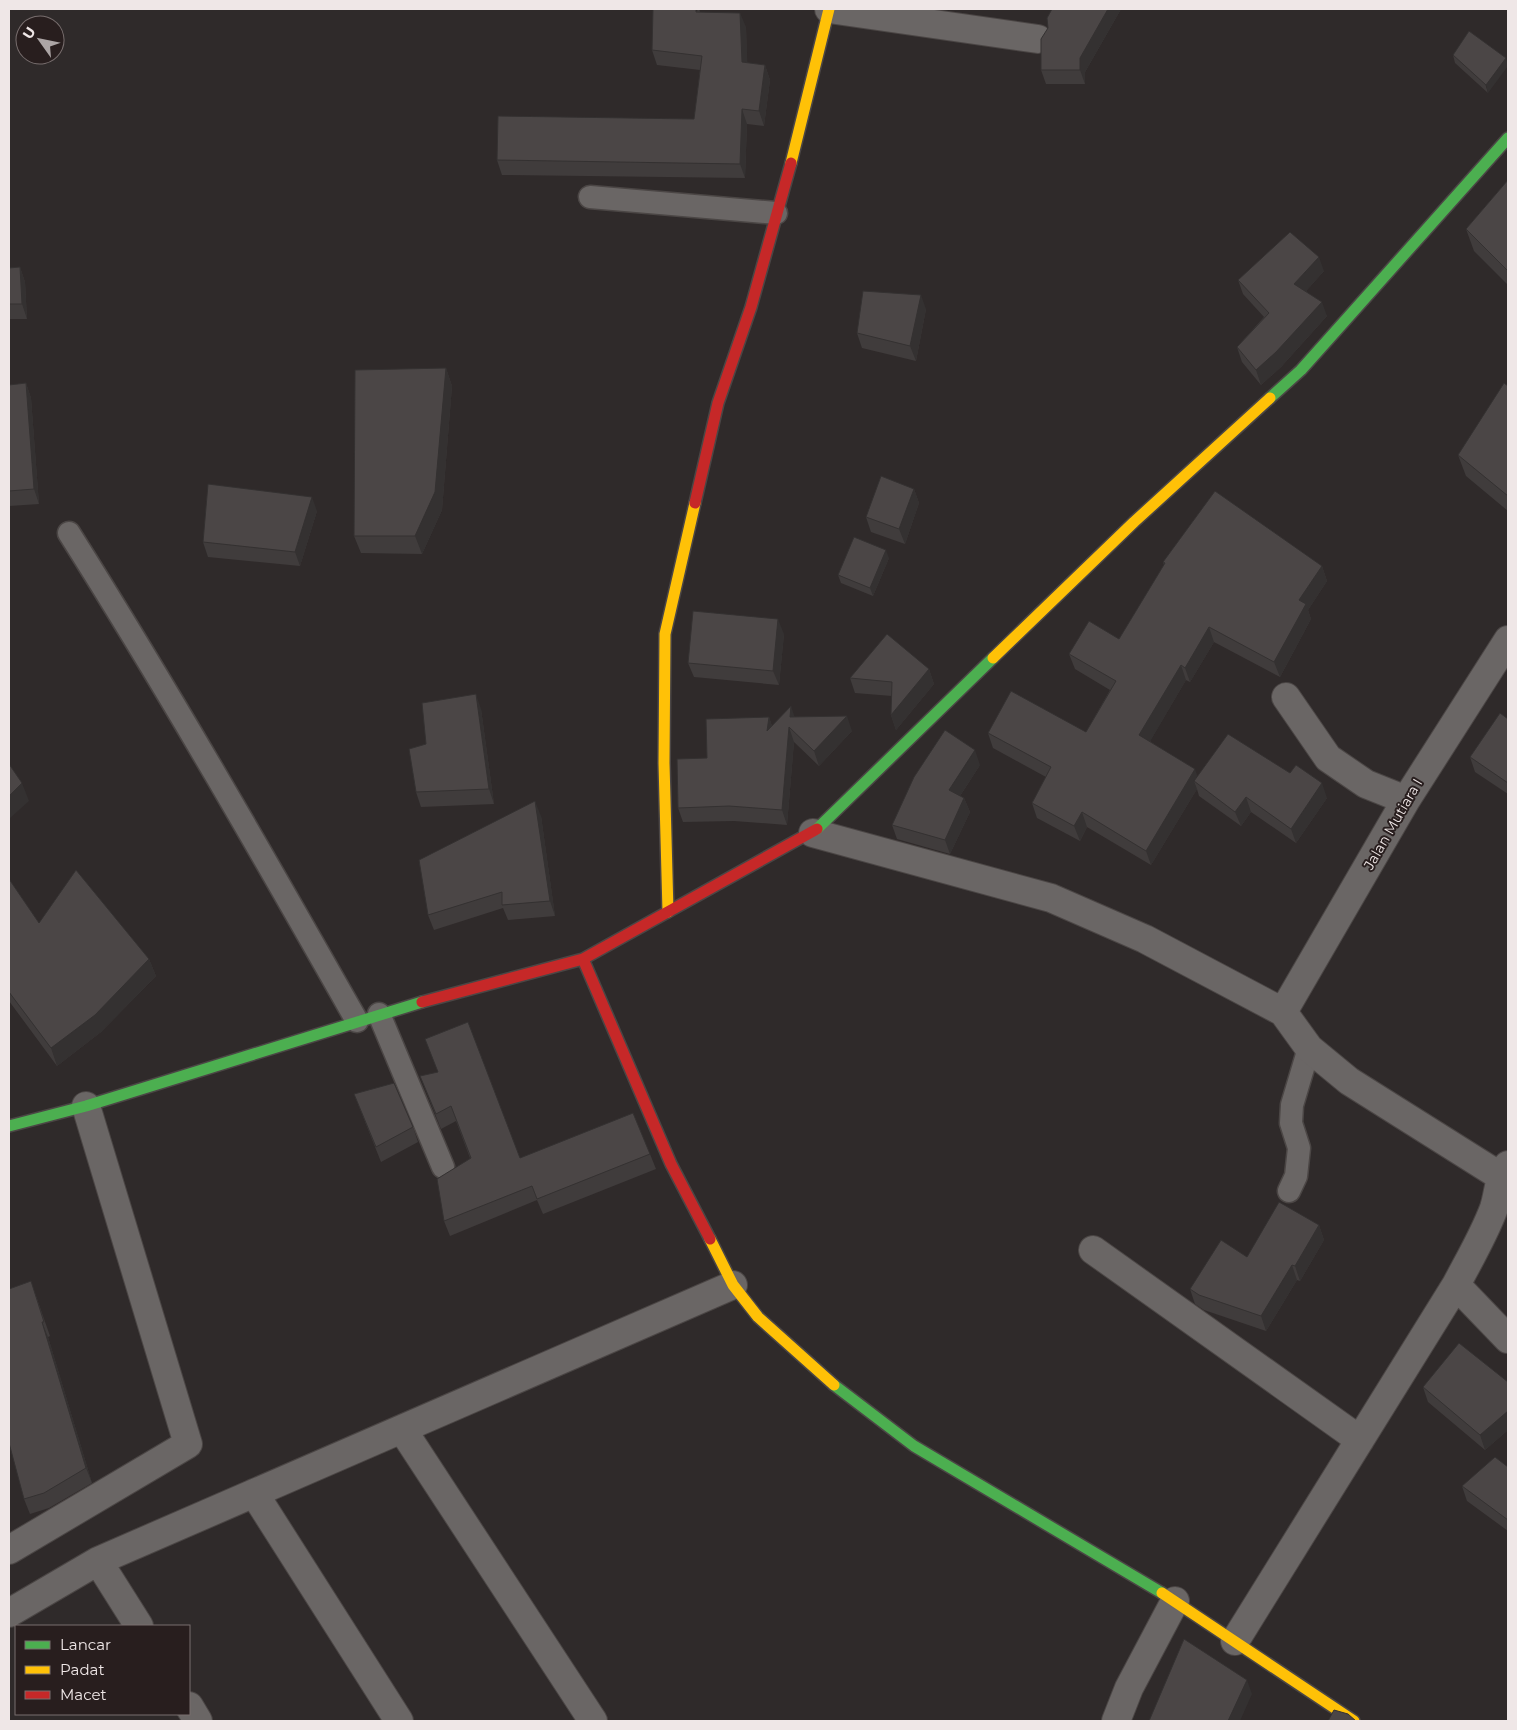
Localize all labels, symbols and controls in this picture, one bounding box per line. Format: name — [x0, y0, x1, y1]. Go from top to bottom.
north arrow — [15, 15, 65, 65]
text: U — [19, 23, 40, 42]
street label: Jalan Mutiara I — [1359, 775, 1426, 874]
legend — [15, 1625, 190, 1715]
text: Lancar — [60, 1635, 111, 1654]
text: Padat — [60, 1660, 105, 1679]
text: Macet — [60, 1685, 107, 1704]

